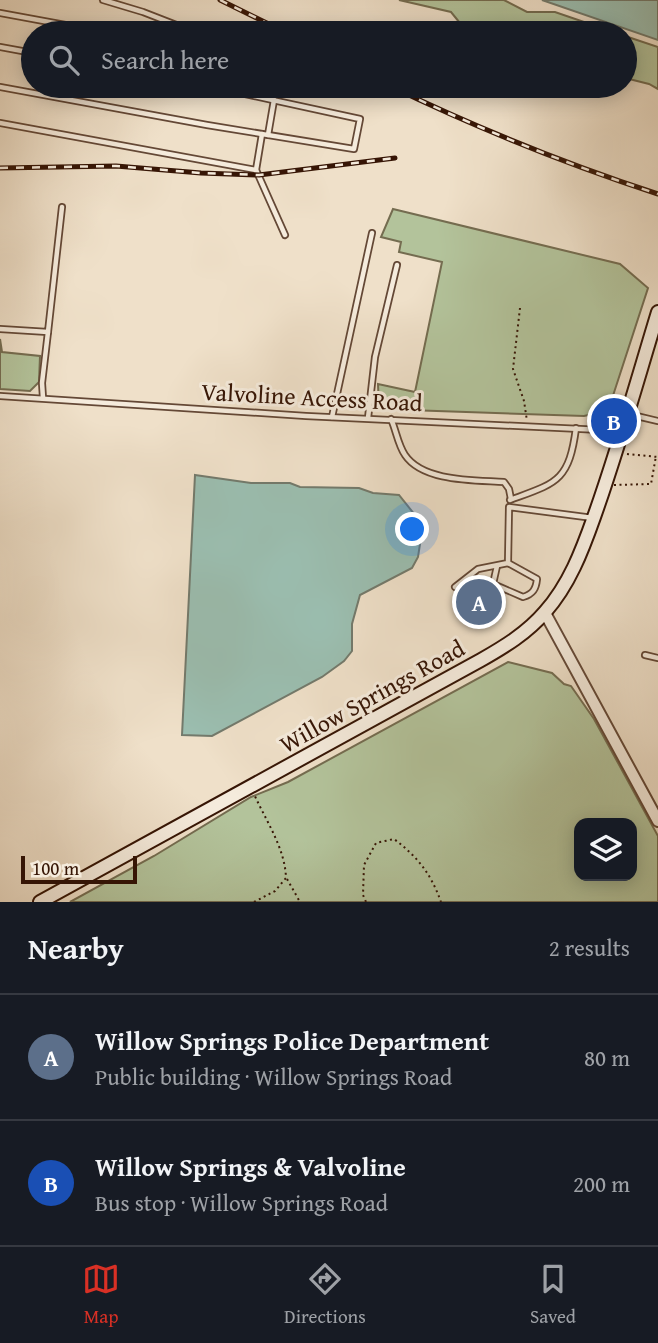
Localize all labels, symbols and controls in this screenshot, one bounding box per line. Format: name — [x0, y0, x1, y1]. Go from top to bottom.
search box — [21, 21, 637, 98]
text: Search here — [101, 40, 229, 79]
icon: search — [45, 41, 83, 79]
street label: Valvoline Access Road — [201, 374, 424, 420]
pin: B — [591, 395, 637, 447]
your location — [395, 512, 429, 546]
pin: A — [456, 576, 502, 628]
street label: Willow Springs Road — [273, 631, 471, 761]
map controls — [574, 818, 637, 881]
button: layers — [574, 818, 637, 881]
scale bar — [21, 853, 136, 885]
text: 100 m — [32, 854, 79, 882]
text: Nearby — [28, 926, 124, 970]
text: 2 results — [549, 931, 630, 964]
text: Willow Springs Police Department — [95, 1021, 489, 1060]
text: A — [44, 1041, 58, 1074]
text: 80 m — [584, 1041, 630, 1074]
text: Public building · Willow Springs Road — [95, 1060, 452, 1093]
text: Willow Springs & Valvoline — [95, 1147, 406, 1186]
text: B — [44, 1167, 58, 1200]
text: 200 m — [573, 1167, 630, 1200]
text: Bus stop · Willow Springs Road — [95, 1186, 388, 1219]
tab: Map — [82, 1260, 120, 1330]
tab: Directions — [284, 1260, 366, 1330]
tab: Saved — [530, 1260, 576, 1330]

